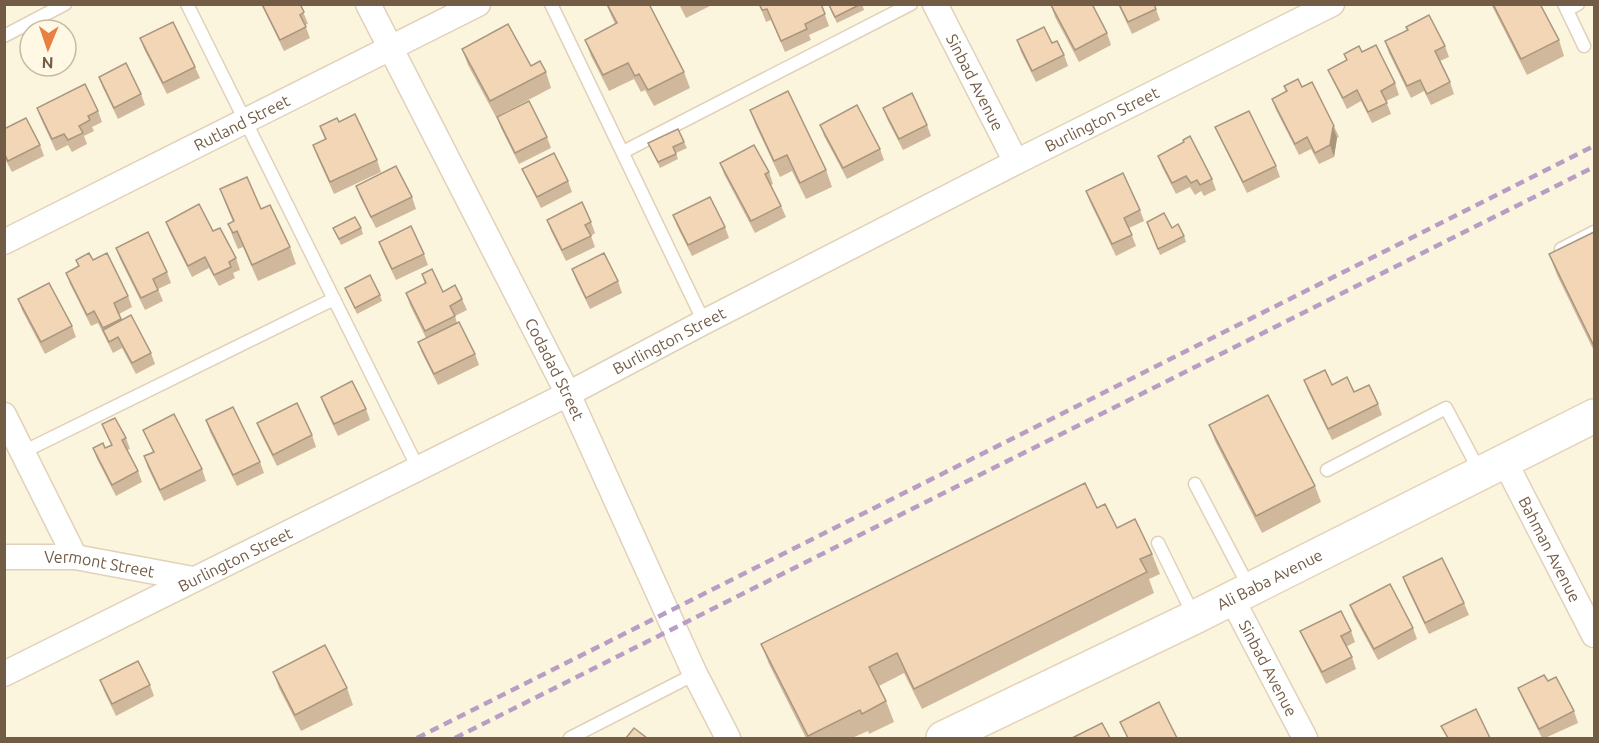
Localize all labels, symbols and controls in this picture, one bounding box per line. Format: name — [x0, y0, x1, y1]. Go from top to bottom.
north arrow — [18, 18, 78, 78]
street label: Sinbad Avenue — [943, 31, 1007, 134]
text: N — [41, 54, 54, 72]
street label: Burlington Street — [1042, 83, 1162, 155]
street label: Rutland Street — [191, 91, 293, 154]
street label: Burlington Street — [610, 303, 729, 378]
street label: Codadad Street — [521, 315, 588, 424]
street label: Bahman Avenue — [1515, 493, 1584, 605]
street label: Burlington Street — [175, 523, 296, 595]
street label: Ali Baba Avenue — [1214, 545, 1325, 614]
street label: Vermont Street — [44, 547, 157, 581]
street label: Sinbad Avenue — [1236, 617, 1301, 719]

